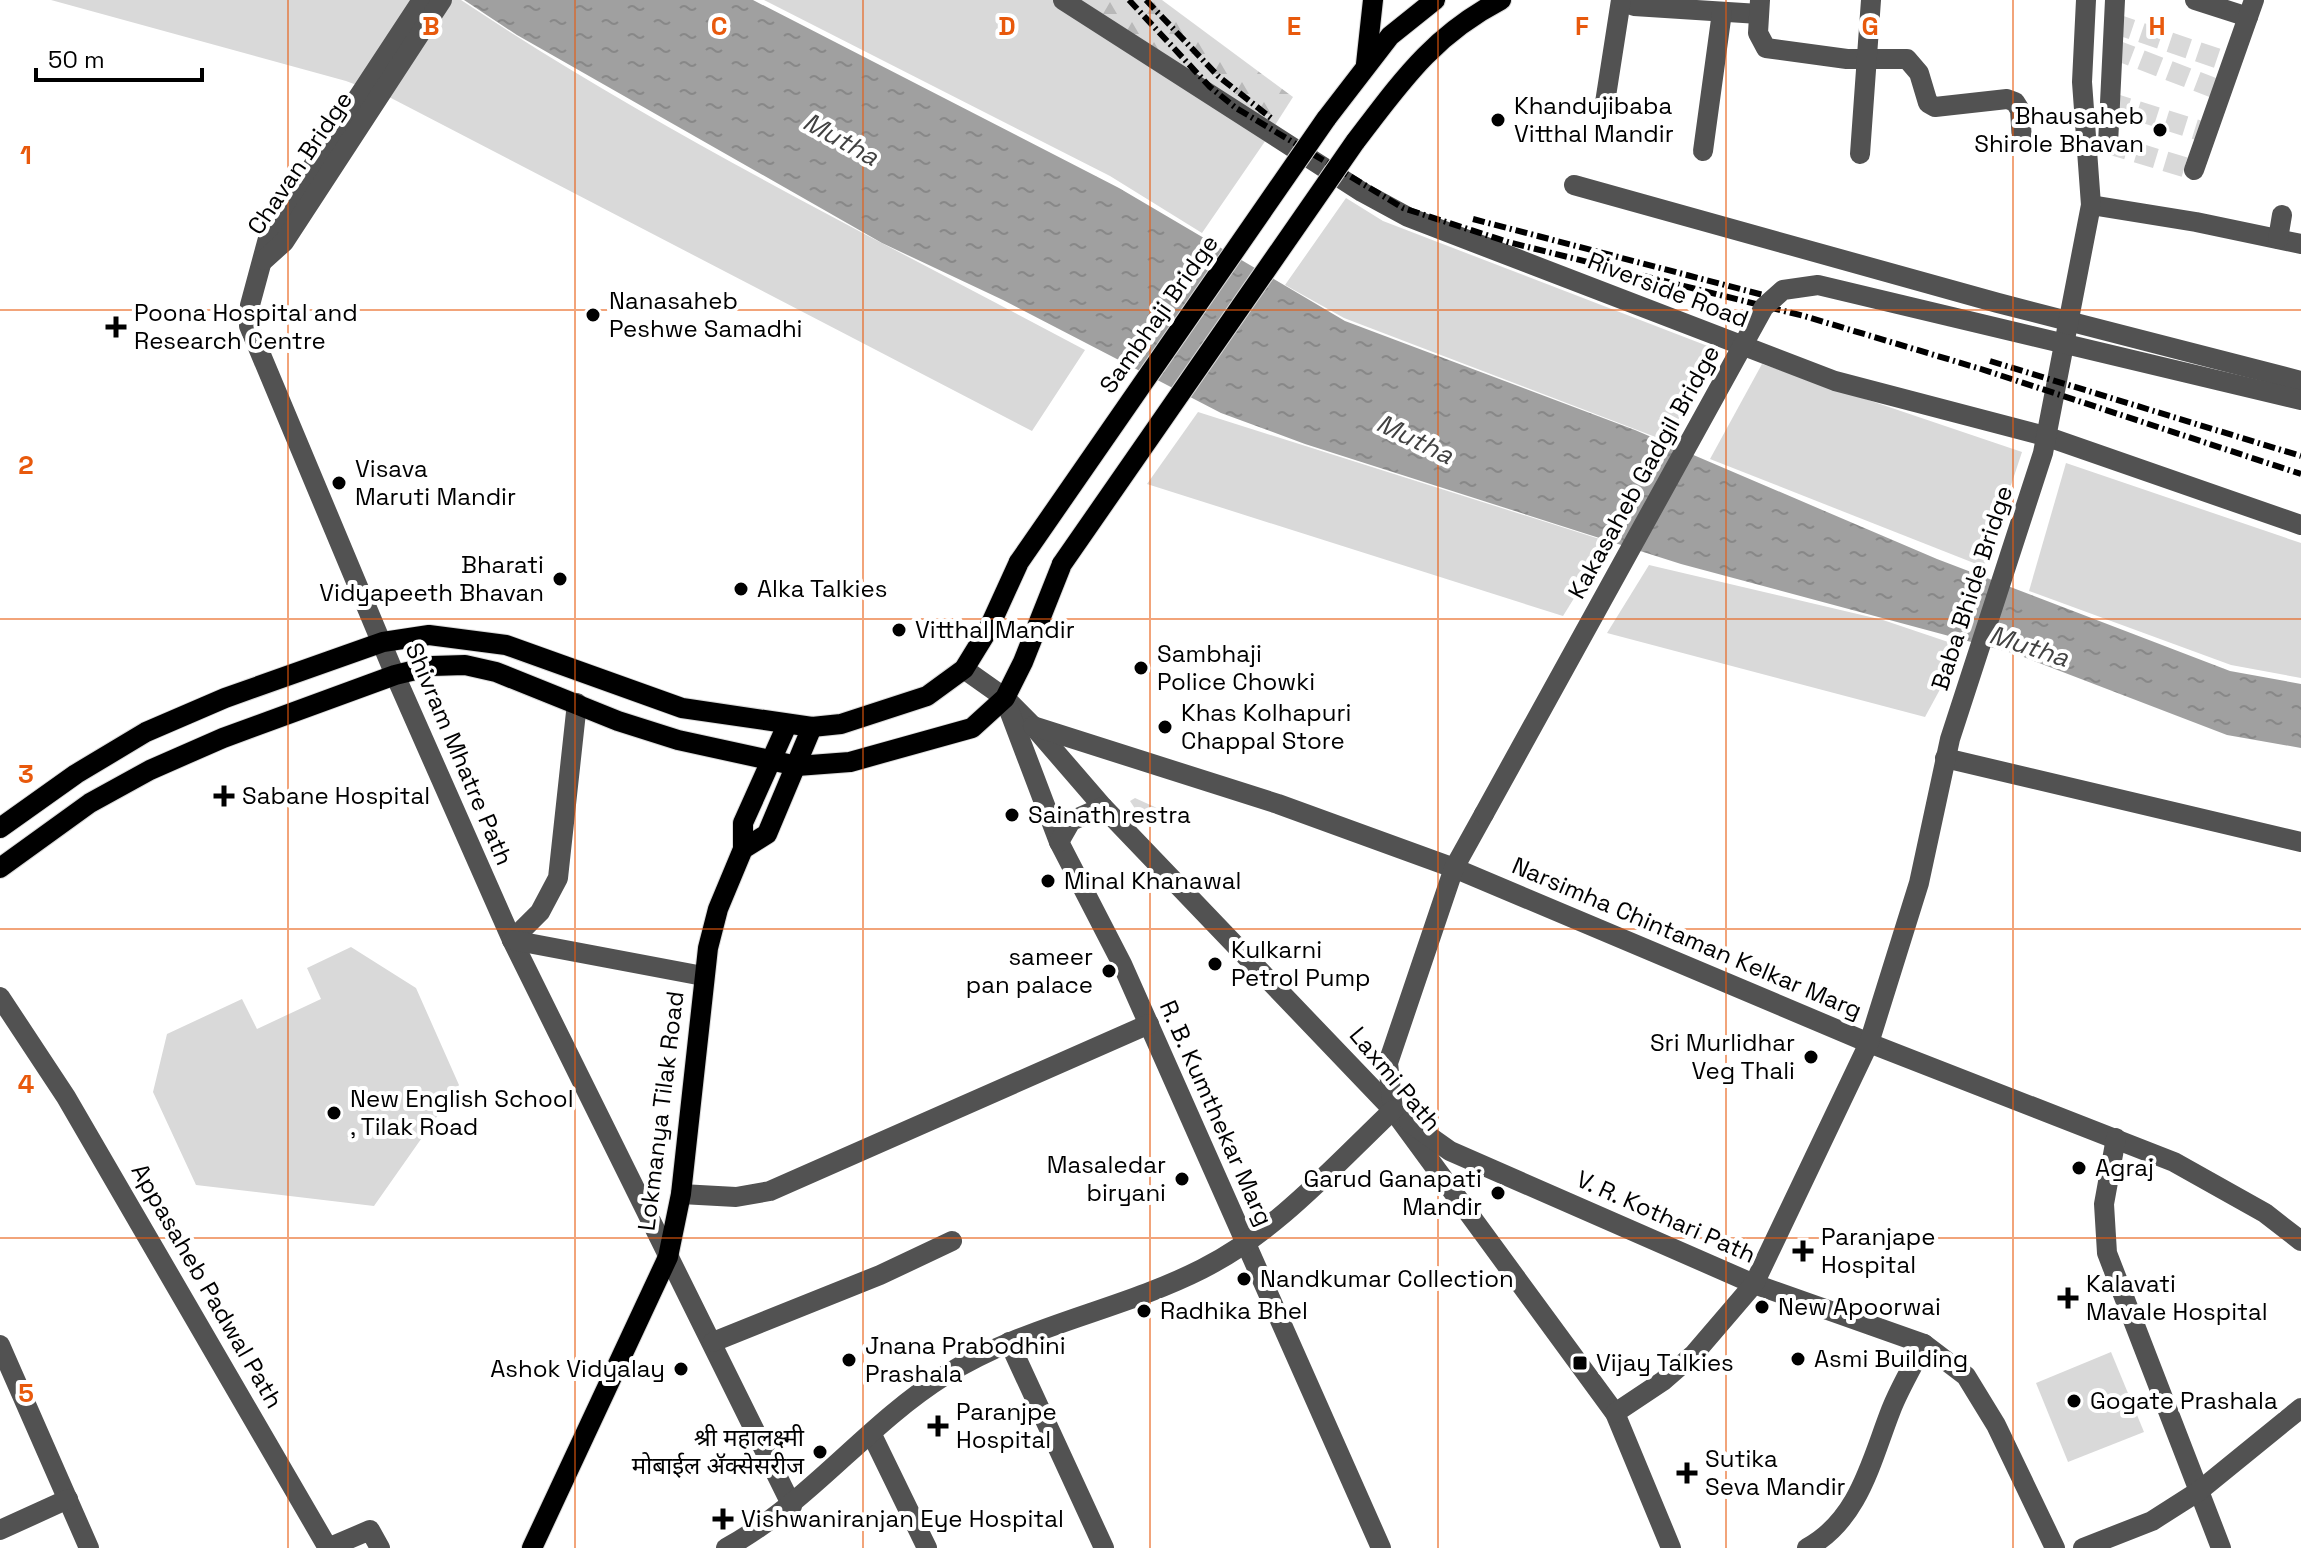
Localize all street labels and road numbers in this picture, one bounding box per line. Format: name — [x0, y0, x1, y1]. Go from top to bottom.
street label: Chavan Bridge — [240, 85, 359, 240]
street label: Sambhaji Bridge — [1092, 228, 1225, 399]
street label: Riverside Road — [1583, 245, 1753, 334]
street label: Kakasaheb Gadgil Bridge — [1561, 339, 1726, 604]
street label: Baba Bhide Bridge — [1924, 482, 2019, 694]
street label: Shivram Mhatre Path — [399, 638, 520, 870]
street label: Narsimha Chintaman Kelkar Marg — [1507, 850, 1867, 1026]
street label: Lokmanya Tilak Road — [630, 989, 691, 1233]
street label: R. B. Kumthekar Marg — [1153, 995, 1280, 1230]
street label: Laxmi Path — [1343, 1020, 1448, 1137]
street label: Appasaheb Padwal Path — [125, 1158, 290, 1414]
street label: V. R. Kothari Path — [1572, 1163, 1761, 1270]

